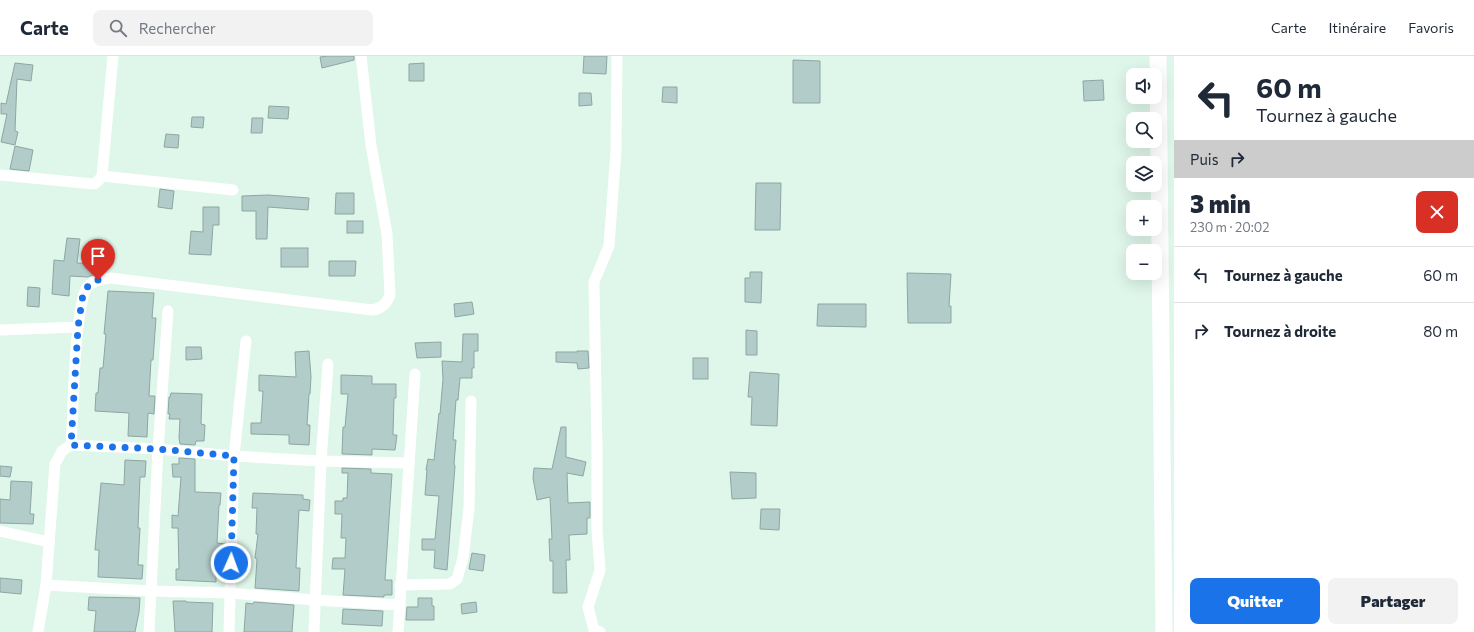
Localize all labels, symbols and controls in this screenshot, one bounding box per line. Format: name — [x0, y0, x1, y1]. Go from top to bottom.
search box — [93, 10, 373, 46]
text: Carte — [20, 16, 69, 39]
icon: search — [107, 17, 129, 39]
text: Rechercher — [139, 19, 216, 37]
text: Carte — [1271, 19, 1306, 36]
text: Itinéraire — [1328, 19, 1386, 36]
text: Favoris — [1408, 19, 1454, 36]
map controls — [1126, 68, 1162, 280]
button: sound — [1126, 68, 1162, 104]
text: 60 m — [1256, 70, 1322, 104]
icon: left — [1190, 72, 1242, 124]
text: Tournez à gauche — [1256, 104, 1397, 126]
button: search — [1126, 112, 1162, 148]
icon: right — [1226, 148, 1248, 170]
text: Puis — [1190, 150, 1218, 168]
button: layers — [1126, 156, 1162, 192]
text: 3 min — [1190, 189, 1251, 218]
button: close — [1416, 191, 1458, 233]
button: + — [1126, 200, 1162, 236]
text: 230 m · 20:02 — [1190, 219, 1269, 235]
pin — [81, 239, 115, 280]
button: − — [1126, 244, 1162, 280]
icon: arrive — [87, 245, 109, 267]
icon: left — [1190, 264, 1212, 286]
text: Tournez à gauche — [1224, 266, 1343, 284]
text: 60 m — [1423, 266, 1458, 284]
icon: right — [1190, 320, 1212, 342]
text: Tournez à droite — [1224, 322, 1336, 340]
text: 80 m — [1423, 322, 1458, 340]
position arrow — [210, 542, 252, 584]
button: Quitter — [1190, 578, 1320, 624]
button: Partager — [1328, 578, 1458, 624]

